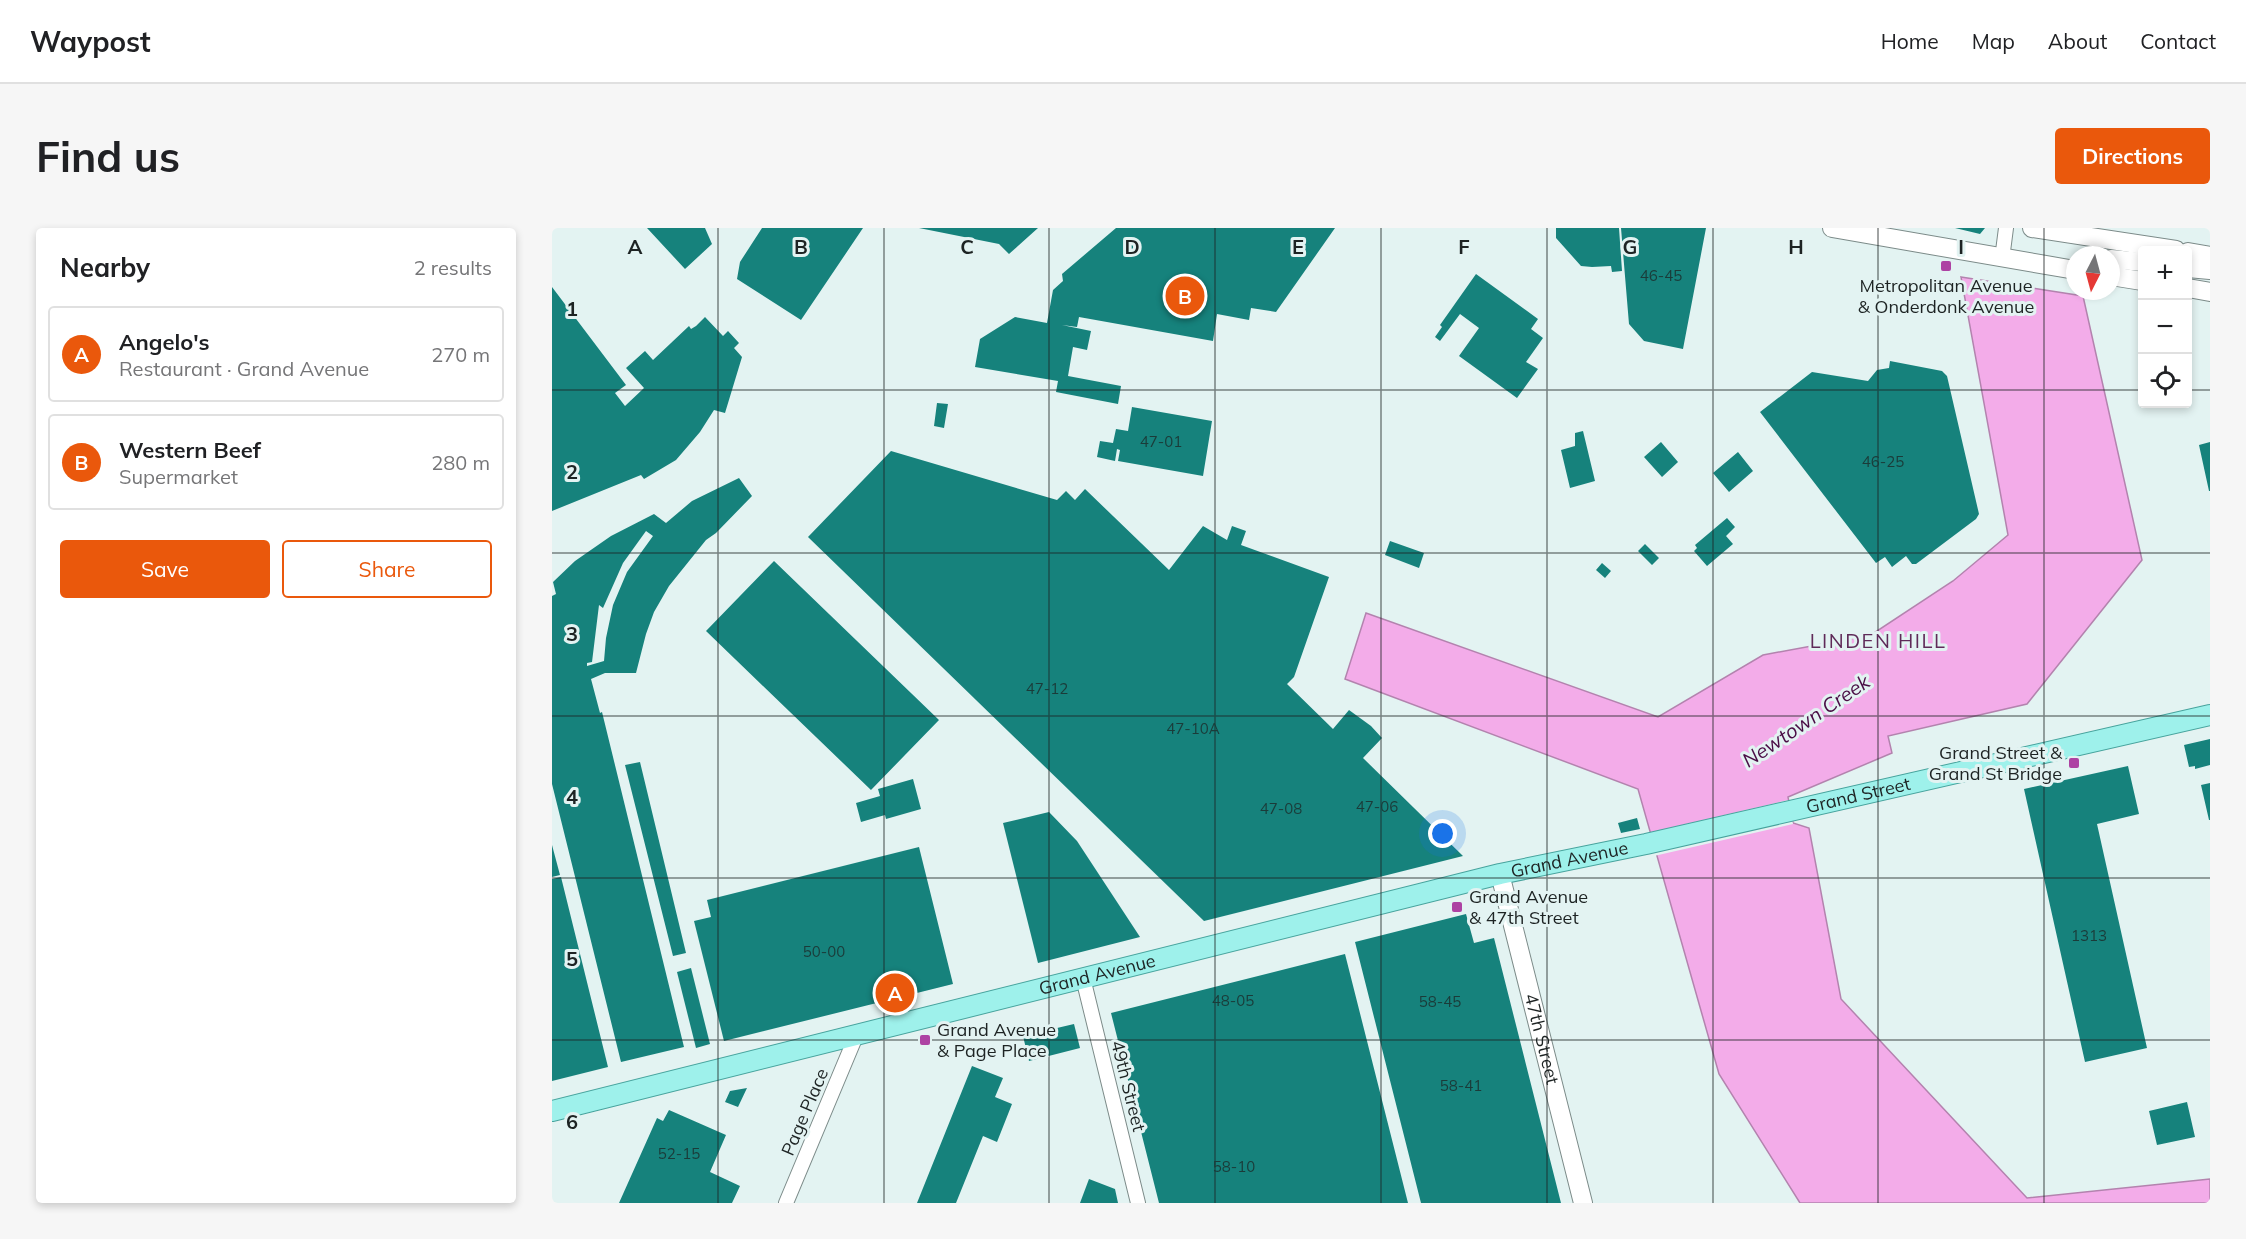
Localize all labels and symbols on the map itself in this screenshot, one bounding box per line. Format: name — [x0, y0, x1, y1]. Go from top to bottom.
text: A — [628, 234, 643, 259]
text: B — [794, 234, 808, 259]
text: C — [960, 234, 974, 259]
text: D — [1124, 234, 1140, 259]
text: E — [1292, 234, 1304, 259]
text: F — [1458, 234, 1470, 259]
text: G — [1623, 234, 1637, 259]
text: H — [1788, 234, 1804, 259]
text: I — [1958, 234, 1964, 259]
north arrow — [2066, 246, 2120, 300]
marker: Metropolitan Avenue & Onderdonk Avenue — [1939, 259, 1953, 273]
house number: 46-45 — [1640, 266, 1682, 285]
pin: B — [1166, 274, 1204, 318]
place label: Metropolitan Avenue & Onderdonk Avenue — [1858, 274, 2034, 318]
text: 1 — [566, 296, 578, 321]
house number: 47-01 — [1140, 432, 1182, 451]
house number: 46-25 — [1862, 452, 1904, 471]
text: 2 — [566, 459, 578, 484]
text: 3 — [566, 621, 578, 646]
district label: LINDEN HILL — [1810, 628, 1946, 653]
water label: Newtown Creek — [1737, 668, 1875, 773]
house number: 47-12 — [1026, 679, 1068, 698]
house number: 47-10A — [1166, 719, 1220, 738]
place label: Grand Street & Grand St Bridge — [1929, 741, 2063, 785]
marker: Grand Street & Grand St Bridge — [2067, 756, 2081, 770]
street label: Grand Street — [1804, 772, 1913, 818]
text: 4 — [566, 784, 578, 809]
house number: 47-06 — [1356, 797, 1398, 816]
house number: 47-08 — [1260, 799, 1302, 818]
your location — [1428, 819, 1457, 848]
street label: Grand Avenue — [1509, 836, 1630, 883]
place label: Grand Avenue & 47th Street — [1469, 885, 1588, 929]
marker: Grand Avenue & 47th Street — [1450, 900, 1464, 914]
house number: 1313 — [2071, 926, 2107, 945]
house number: 50-00 — [803, 942, 845, 961]
text: 5 — [566, 946, 578, 971]
street label: Grand Avenue — [1036, 949, 1158, 1000]
pin: A — [876, 970, 914, 1016]
house number: 48-05 — [1212, 991, 1254, 1010]
street label: 47th Street — [1520, 991, 1565, 1087]
house number: 58-45 — [1419, 992, 1461, 1011]
place label: Grand Avenue & Page Place — [937, 1018, 1056, 1062]
marker: Grand Avenue & Page Place — [918, 1033, 932, 1047]
street label: 49th Street — [1106, 1038, 1151, 1134]
street label: Page Place — [776, 1065, 833, 1159]
house number: 58-41 — [1440, 1076, 1482, 1095]
text: 6 — [566, 1109, 578, 1134]
house number: 52-15 — [658, 1144, 700, 1163]
house number: 58-10 — [1213, 1157, 1255, 1176]

